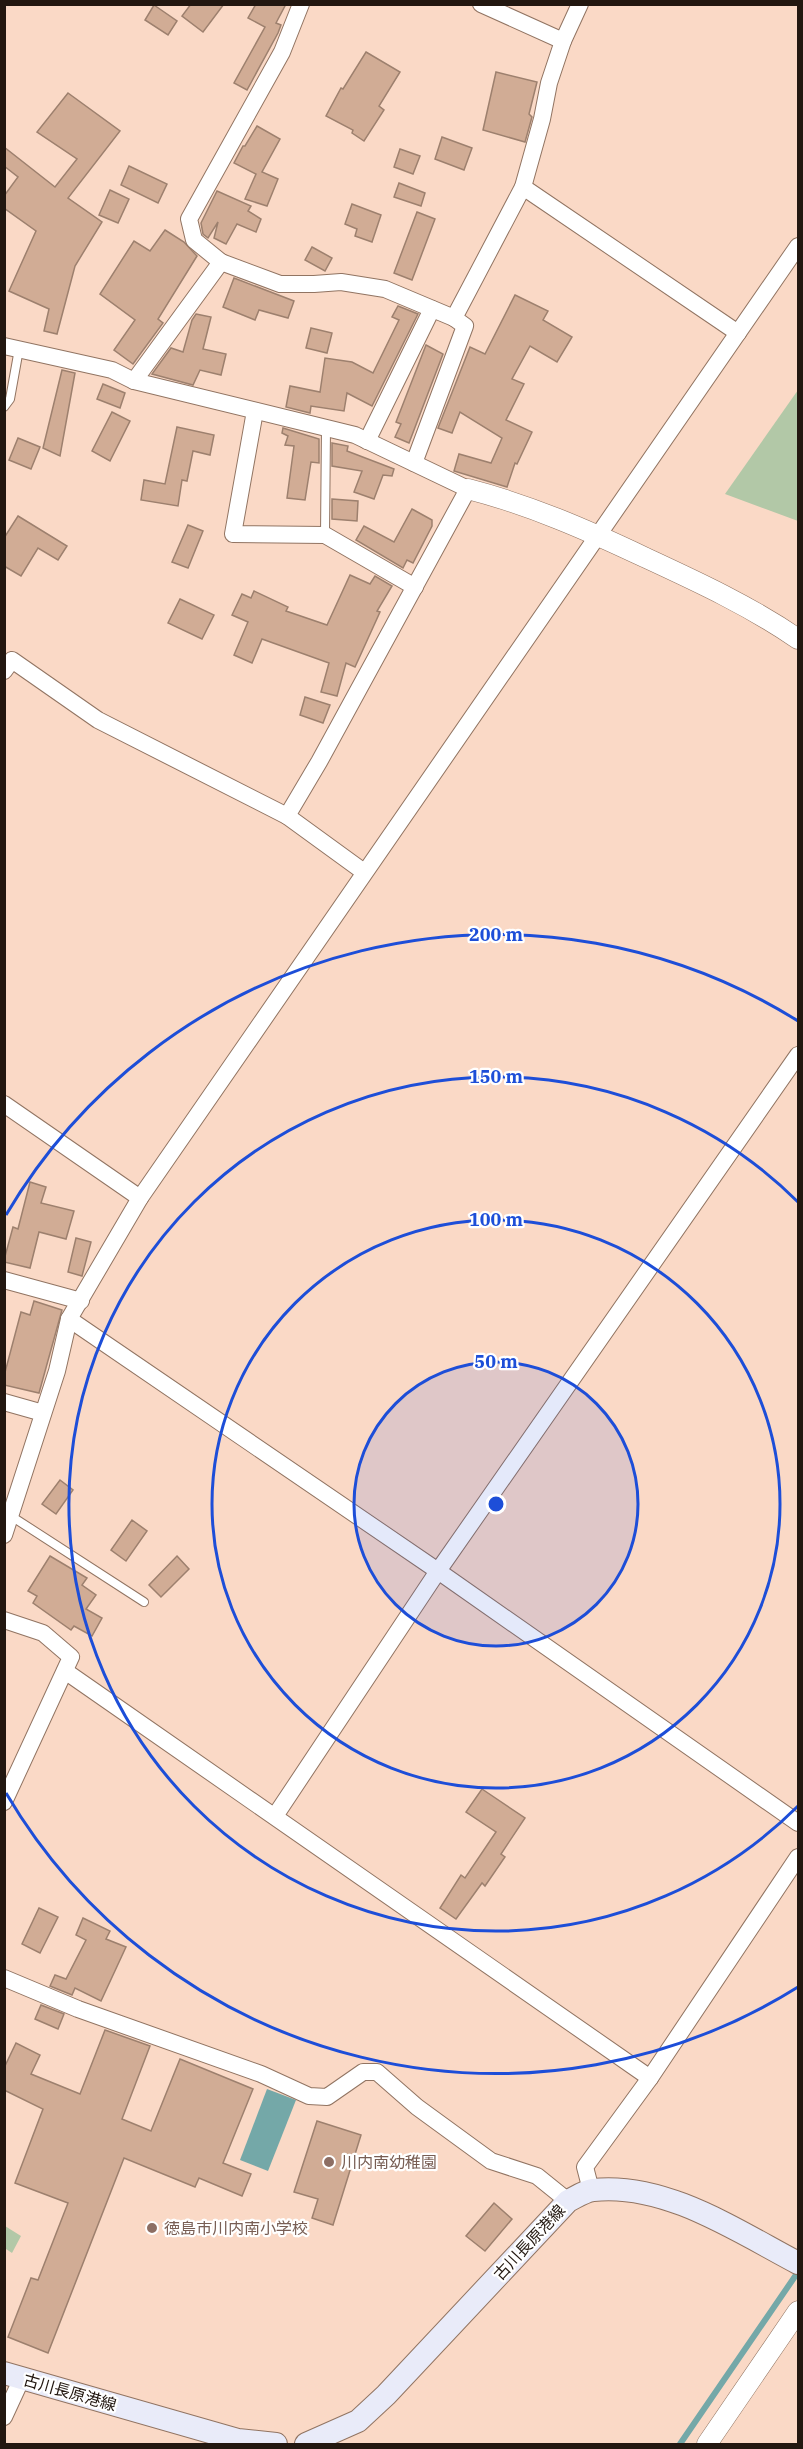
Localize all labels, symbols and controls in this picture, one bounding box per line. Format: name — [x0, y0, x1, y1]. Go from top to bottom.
text: 200 m — [469, 923, 524, 946]
text: 150 m — [469, 1065, 524, 1088]
text: 100 m — [469, 1208, 524, 1231]
text: 50 m — [474, 1350, 518, 1373]
centre of rings — [486, 1494, 506, 1514]
place label: 川内南幼稚園 — [341, 2152, 437, 2172]
marker: 川内南幼稚園 — [322, 2155, 336, 2169]
street label: 古川長原港線 — [489, 2200, 569, 2284]
place label: 徳島市川内南小学校 — [164, 2218, 308, 2238]
marker: 徳島市川内南小学校 — [145, 2221, 159, 2235]
street label: 古川長原港線 — [21, 2369, 119, 2415]

